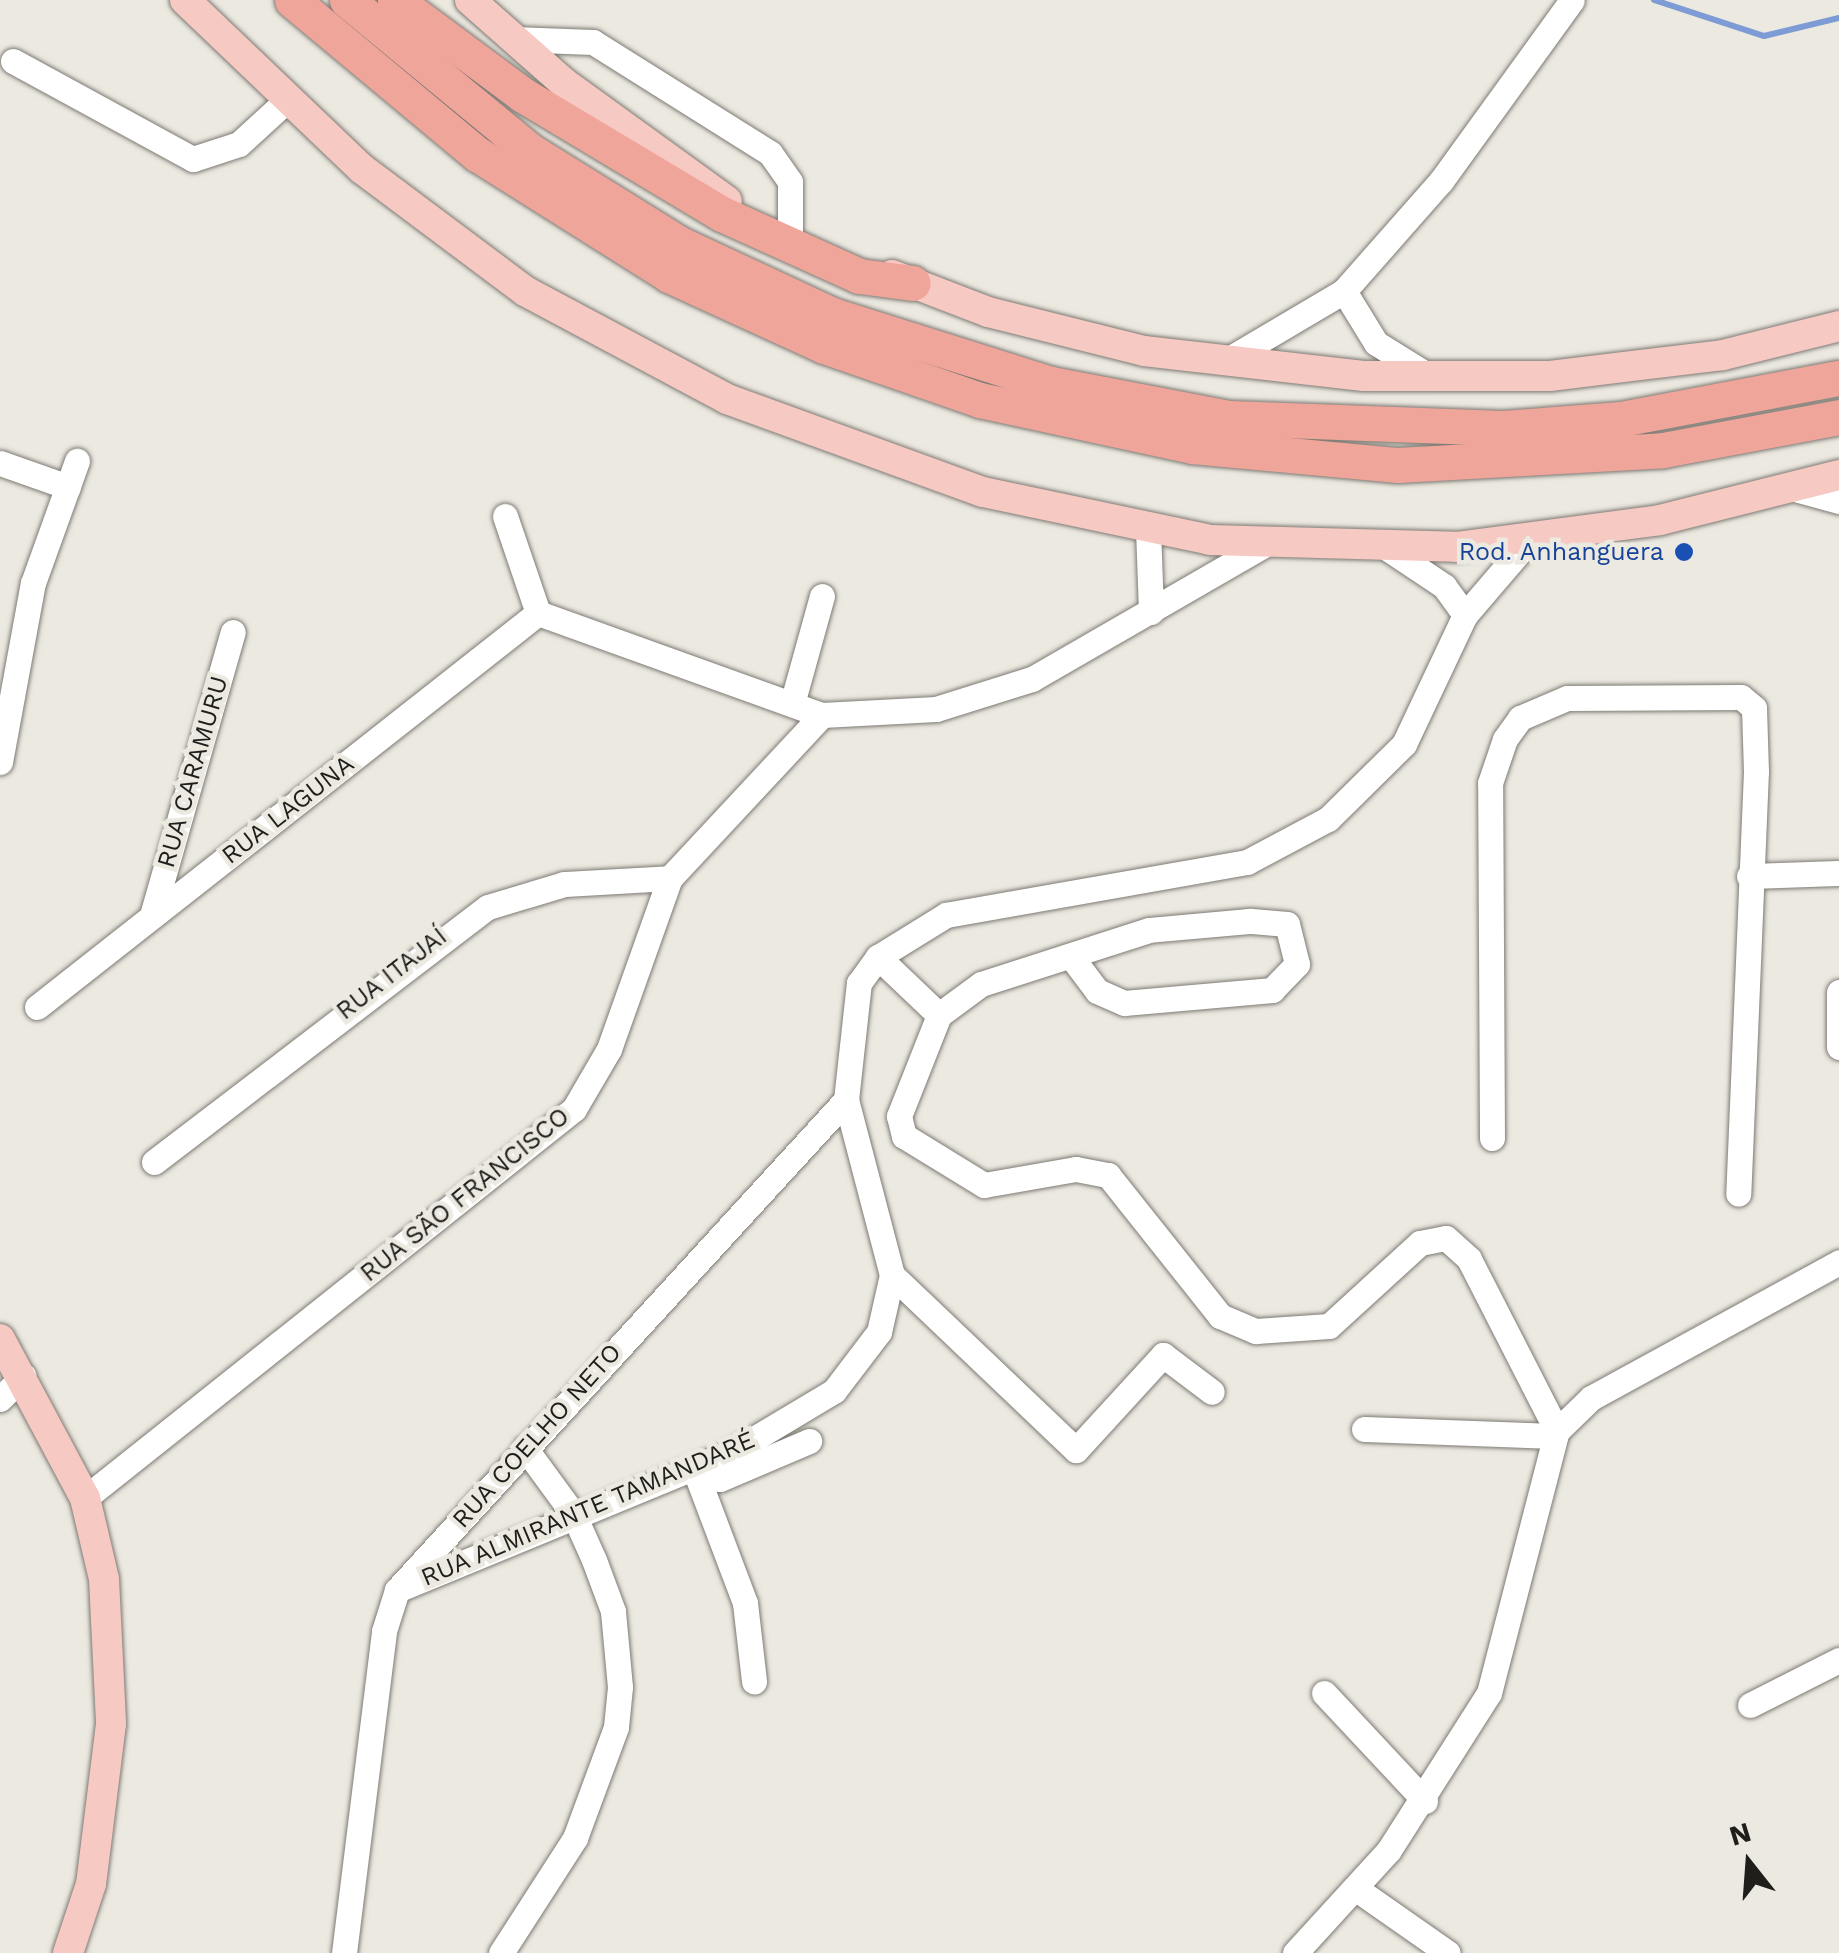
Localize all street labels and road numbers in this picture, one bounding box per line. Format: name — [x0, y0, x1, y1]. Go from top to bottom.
street label: RUA CARAMURU — [151, 672, 235, 872]
street label: RUA LAGUNA — [216, 749, 360, 871]
street label: RUA ITAJAÍ — [330, 921, 454, 1027]
street label: RUA SÃO FRANCISCO — [354, 1101, 576, 1289]
street label: RUA COELHO NETO — [446, 1337, 628, 1535]
street label: RUA ALMIRANTE TAMANDARÉ — [415, 1424, 761, 1594]

